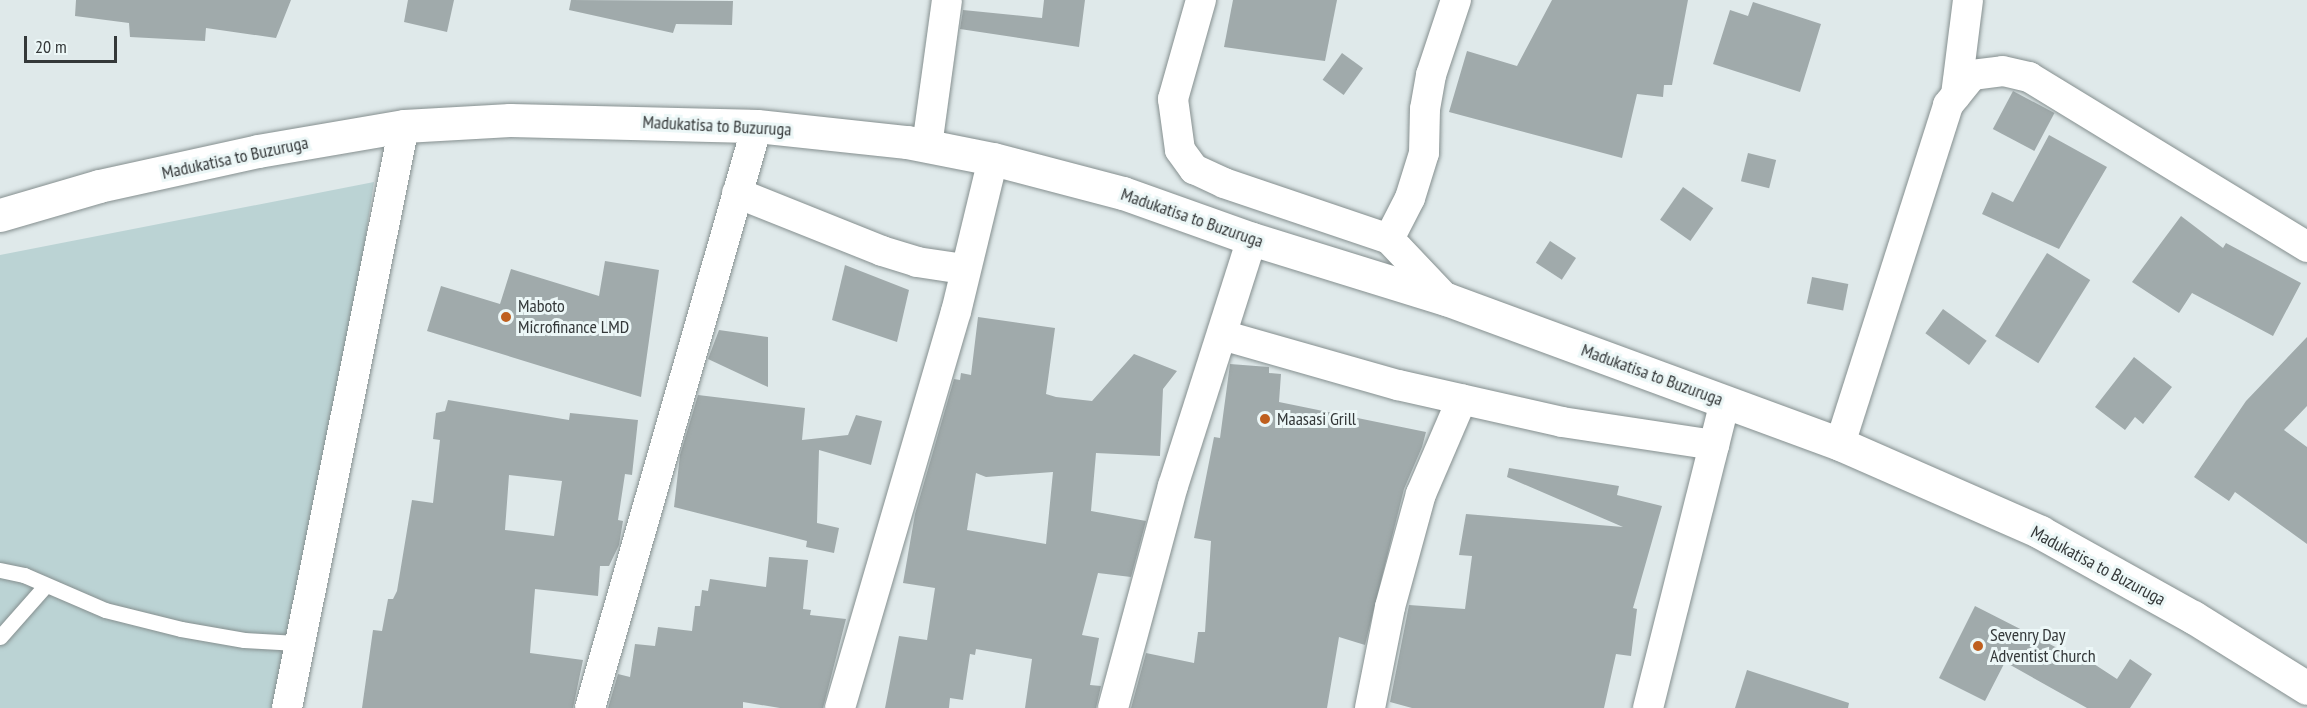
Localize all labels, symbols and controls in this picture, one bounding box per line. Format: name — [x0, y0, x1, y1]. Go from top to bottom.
scale bar — [27, 24, 120, 62]
text: 20 m — [35, 35, 67, 58]
street label: Madukatisa to Buzuruga — [642, 111, 792, 141]
street label: Madukatisa to Buzuruga — [160, 132, 310, 184]
street label: Madukatisa to Buzuruga — [1118, 184, 1266, 252]
place label: Maboto Microfinance LMD — [518, 296, 629, 338]
marker: Maboto Microfinance LMD — [499, 310, 513, 324]
street label: Madukatisa to Buzuruga — [1578, 339, 1726, 411]
place label: Maasasi Grill — [1277, 408, 1356, 430]
marker: Maasasi Grill — [1258, 412, 1272, 426]
street label: Madukatisa to Buzuruga — [2027, 521, 2169, 611]
place label: Sevenry Day Adventist Church — [1990, 625, 2096, 668]
marker: Sevenry Day Adventist Church — [1971, 639, 1985, 653]

